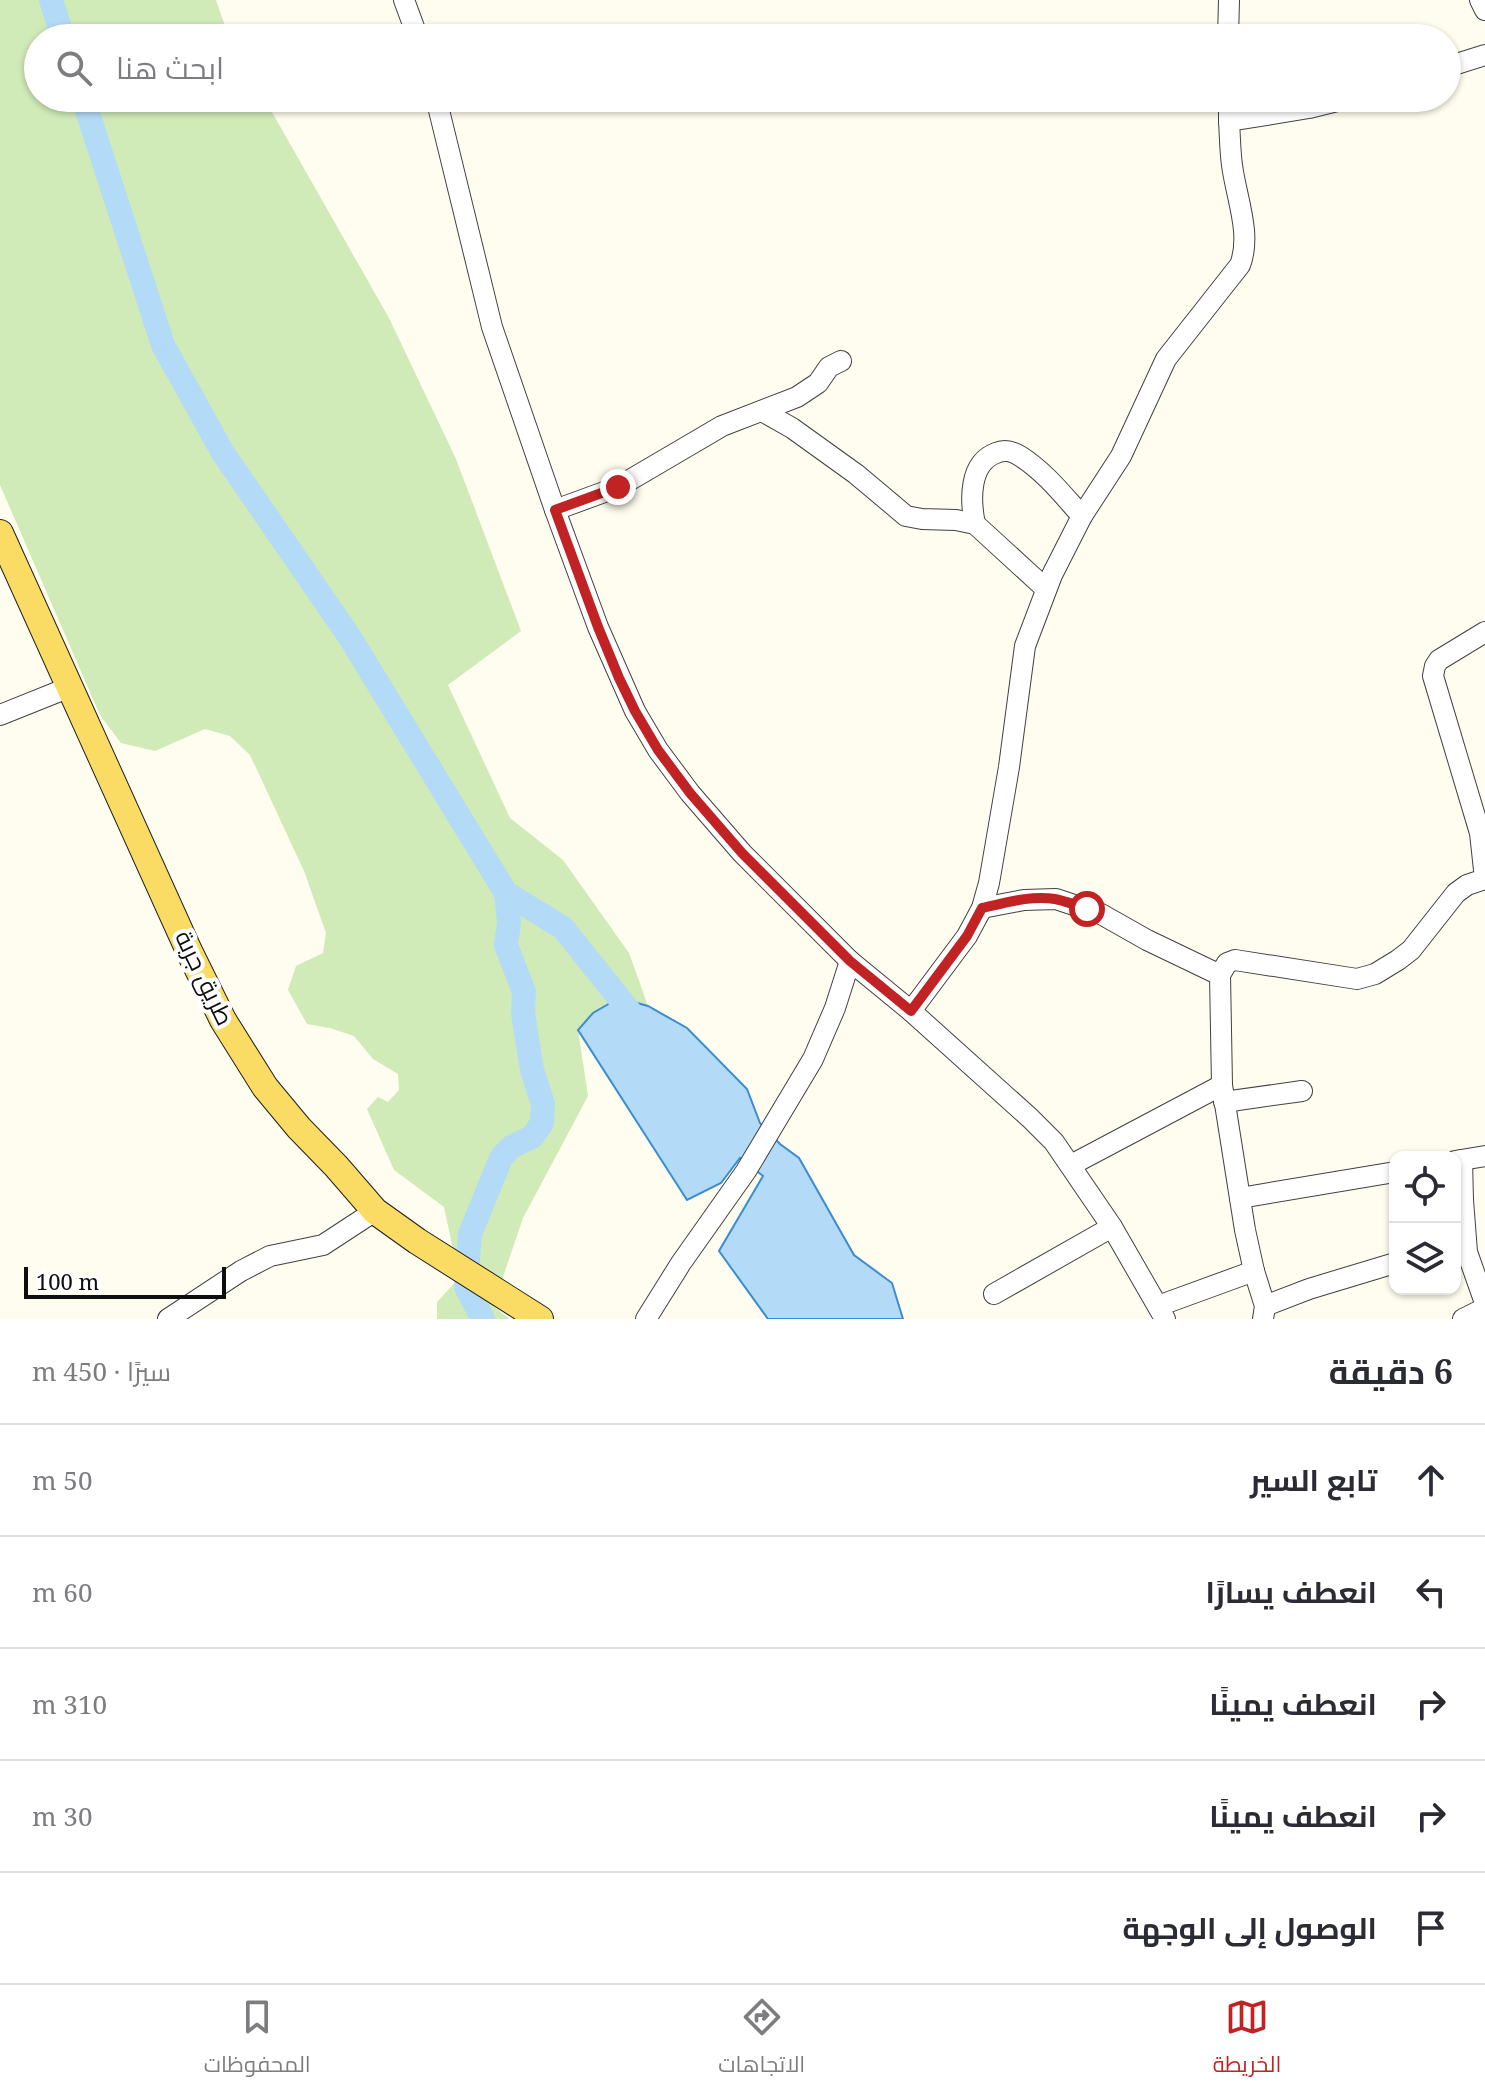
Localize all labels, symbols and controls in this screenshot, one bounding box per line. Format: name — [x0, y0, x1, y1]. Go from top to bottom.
search box — [24, 24, 1461, 112]
icon: search — [52, 46, 96, 90]
text: ابحث هنا — [116, 47, 224, 88]
route end — [600, 469, 636, 505]
route start — [1069, 891, 1105, 927]
street label: طريق جربة — [168, 924, 243, 1030]
map controls — [1389, 1151, 1461, 1295]
button: locate — [1389, 1151, 1461, 1223]
button: layers — [1389, 1223, 1461, 1295]
scale bar — [24, 1263, 226, 1299]
text: 100 m — [36, 1266, 99, 1296]
text: 6 دقيقة — [1329, 1348, 1453, 1394]
text: سيرًا · 450 m — [32, 1353, 171, 1389]
icon: ahead — [1409, 1458, 1453, 1502]
text: تابع السير — [1250, 1459, 1377, 1500]
text: 50 m — [32, 1462, 92, 1498]
icon: left — [1409, 1570, 1453, 1614]
text: انعطف يسارًا — [1206, 1571, 1377, 1612]
text: 60 m — [32, 1574, 92, 1610]
icon: right — [1409, 1682, 1453, 1726]
text: انعطف يمينًا — [1209, 1683, 1377, 1724]
text: 310 m — [32, 1686, 107, 1722]
icon: right — [1409, 1794, 1453, 1838]
text: انعطف يمينًا — [1209, 1795, 1377, 1836]
text: 30 m — [32, 1798, 92, 1834]
icon: arrive — [1409, 1906, 1453, 1950]
text: الوصول إلى الوجهة — [1122, 1907, 1377, 1948]
tab: المحفوظات — [204, 1995, 311, 2085]
tab: الاتجاهات — [718, 1995, 805, 2085]
tab: الخريطة — [1213, 1995, 1281, 2085]

